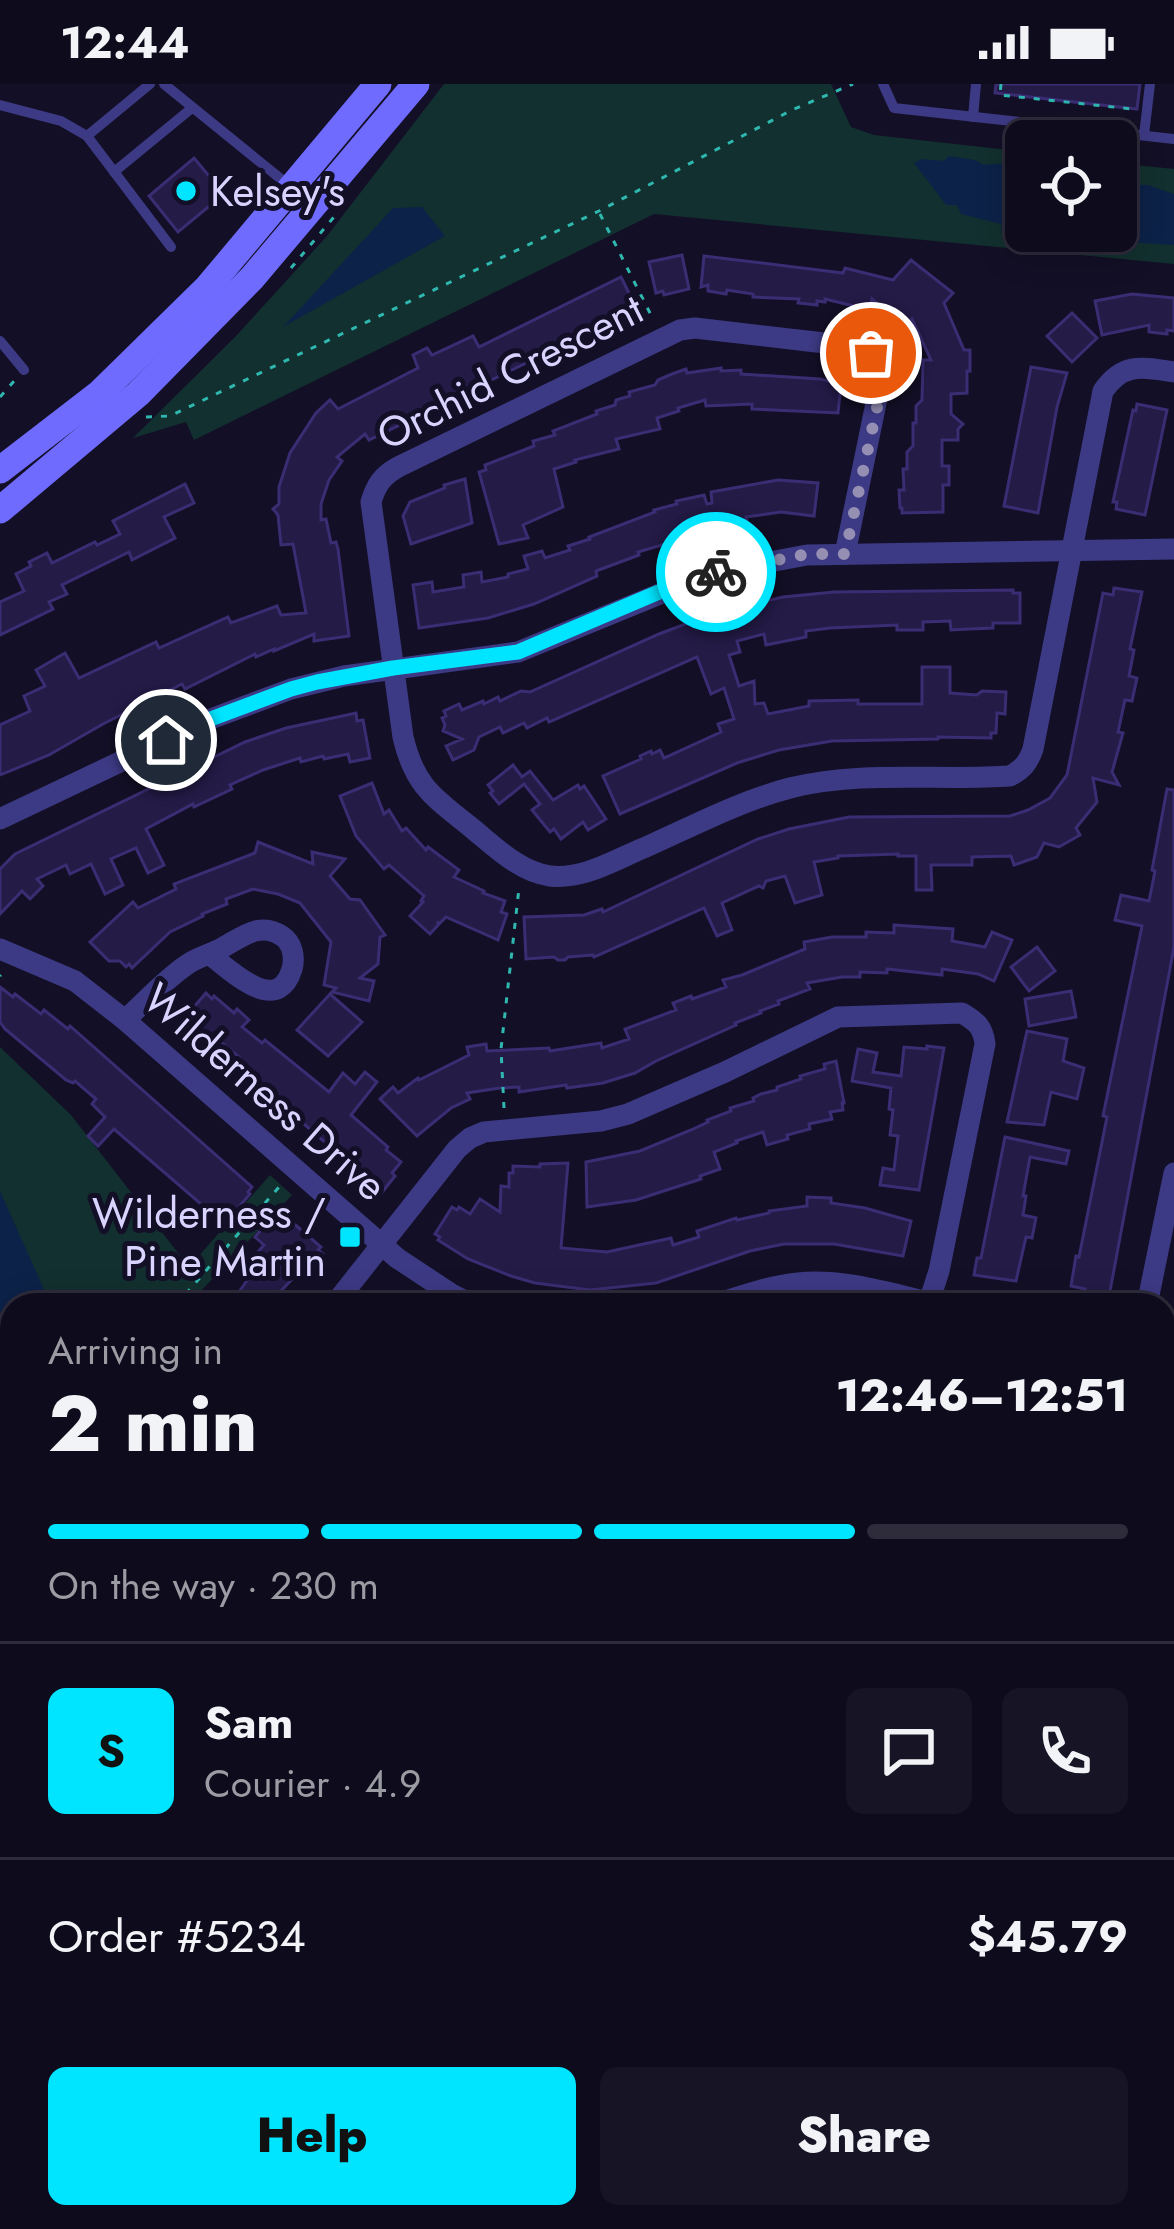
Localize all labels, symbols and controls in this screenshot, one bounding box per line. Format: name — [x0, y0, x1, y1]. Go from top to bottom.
text: 12:44 — [60, 10, 190, 75]
map controls — [1005, 120, 1137, 252]
button: locate — [1005, 120, 1137, 252]
place label: Kelsey's — [210, 161, 345, 222]
marker: Kelsey's — [173, 178, 199, 204]
street label: Orchid Crescent — [366, 279, 654, 465]
pin — [820, 302, 922, 404]
icon: bag — [838, 320, 904, 386]
courier — [656, 512, 776, 632]
icon: bike — [683, 539, 749, 605]
pin — [115, 689, 217, 791]
icon: home — [133, 707, 199, 773]
street label: Wilderness Drive — [130, 969, 400, 1215]
place label: Wilderness / Pine Martin — [92, 1183, 326, 1292]
marker: Wilderness / Pine Martin — [337, 1224, 363, 1250]
text: Arriving in — [48, 1322, 223, 1379]
text: 12:46–12:51 — [836, 1363, 1128, 1428]
text: 2 min — [48, 1368, 257, 1480]
text: On the way · 230 m — [48, 1557, 379, 1614]
button: chat — [846, 1688, 972, 1814]
button: phone — [1002, 1688, 1128, 1814]
text: Sam — [204, 1690, 293, 1755]
text: S — [97, 1718, 125, 1783]
text: Courier · 4.9 — [204, 1755, 421, 1812]
text: Order #5234 — [48, 1904, 306, 1969]
text: $45.79 — [968, 1904, 1128, 1969]
button: Help — [48, 2067, 576, 2205]
button: Share — [600, 2067, 1128, 2205]

